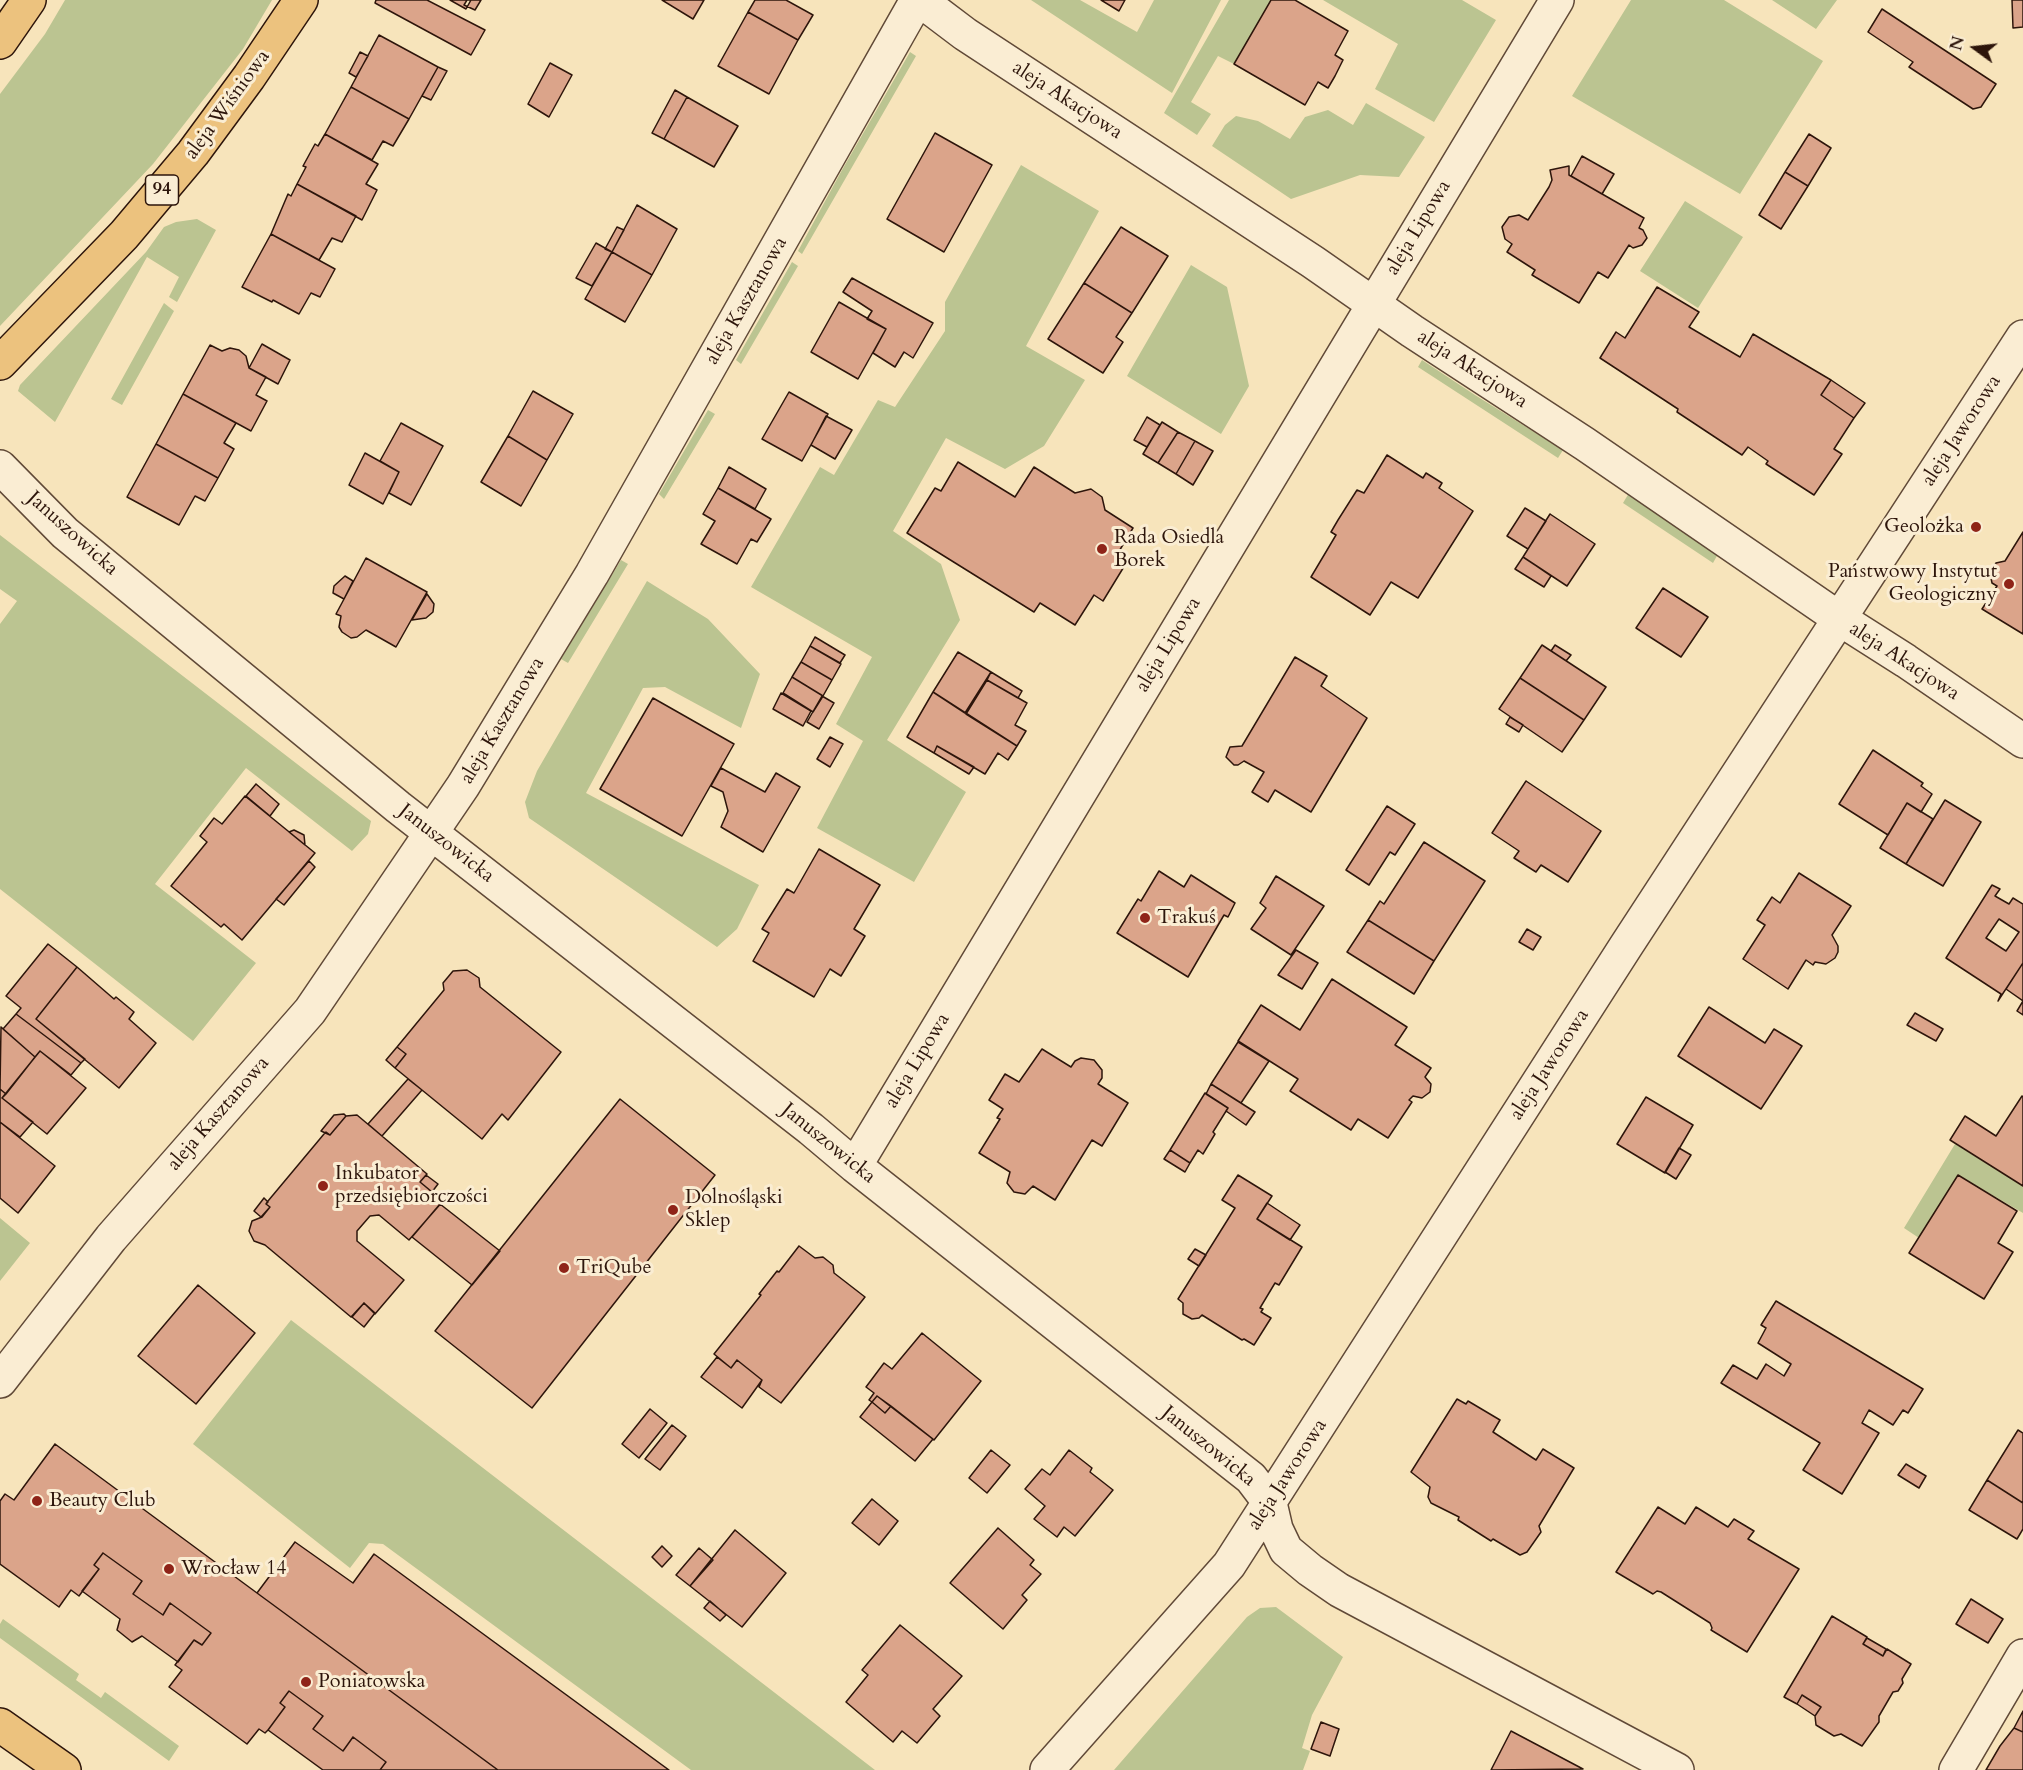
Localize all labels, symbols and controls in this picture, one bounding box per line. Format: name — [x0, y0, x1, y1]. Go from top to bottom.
north arrow — [1945, 18, 2005, 78]
text: N — [1945, 34, 1970, 53]
street label: aleja Wiśniowa — [180, 46, 276, 164]
street label: aleja Akacjowa — [1008, 57, 1126, 145]
road number: 94 — [146, 175, 178, 205]
street label: aleja Lipowa — [1381, 176, 1457, 280]
street label: aleja Kasztanowa — [701, 233, 793, 369]
street label: aleja Akacjowa — [1413, 326, 1531, 414]
street label: aleja Jaworowa — [1917, 371, 2007, 491]
street label: Januszowicka — [21, 487, 123, 581]
place label: Geolożka — [1884, 515, 1964, 539]
marker: Geolożka — [1969, 520, 1983, 534]
place label: Rada Osiedla Borek — [1114, 526, 1224, 573]
marker: Rada Osiedla Borek — [1095, 542, 1109, 556]
place label: Państwowy Instytut Geologiczny — [1828, 560, 1997, 607]
marker: Państwowy Instytut Geologiczny — [2002, 577, 2016, 591]
street label: aleja Lipowa — [1131, 593, 1207, 697]
street label: aleja Akacjowa — [1845, 618, 1963, 706]
street label: aleja Kasztanowa — [456, 653, 550, 789]
street label: Januszowicka — [394, 799, 498, 889]
place label: Trakuś — [1157, 906, 1216, 930]
marker: Trakuś — [1138, 911, 1152, 925]
street label: aleja Jaworowa — [1505, 1005, 1595, 1125]
street label: aleja Lipowa — [880, 1009, 956, 1113]
street label: aleja Kasztanowa — [163, 1052, 275, 1176]
street label: Januszowicka — [776, 1099, 880, 1189]
place label: Inkubator przedsiębiorczości — [335, 1162, 488, 1209]
marker: Inkubator przedsiębiorczości — [316, 1179, 330, 1193]
place label: Dolnośląski Sklep — [685, 1186, 783, 1233]
marker: Dolnośląski Sklep — [666, 1203, 680, 1217]
place label: TriQube — [576, 1256, 652, 1280]
marker: TriQube — [557, 1261, 571, 1275]
street label: Januszowicka — [1156, 1402, 1260, 1492]
street label: aleja Jaworowa — [1243, 1415, 1333, 1535]
place label: Beauty Club — [49, 1489, 156, 1513]
marker: Beauty Club — [30, 1494, 44, 1508]
place label: Wrocław 14 — [181, 1557, 286, 1581]
marker: Wrocław 14 — [162, 1562, 176, 1576]
place label: Poniatowska — [318, 1670, 425, 1694]
marker: Poniatowska — [299, 1675, 313, 1689]

